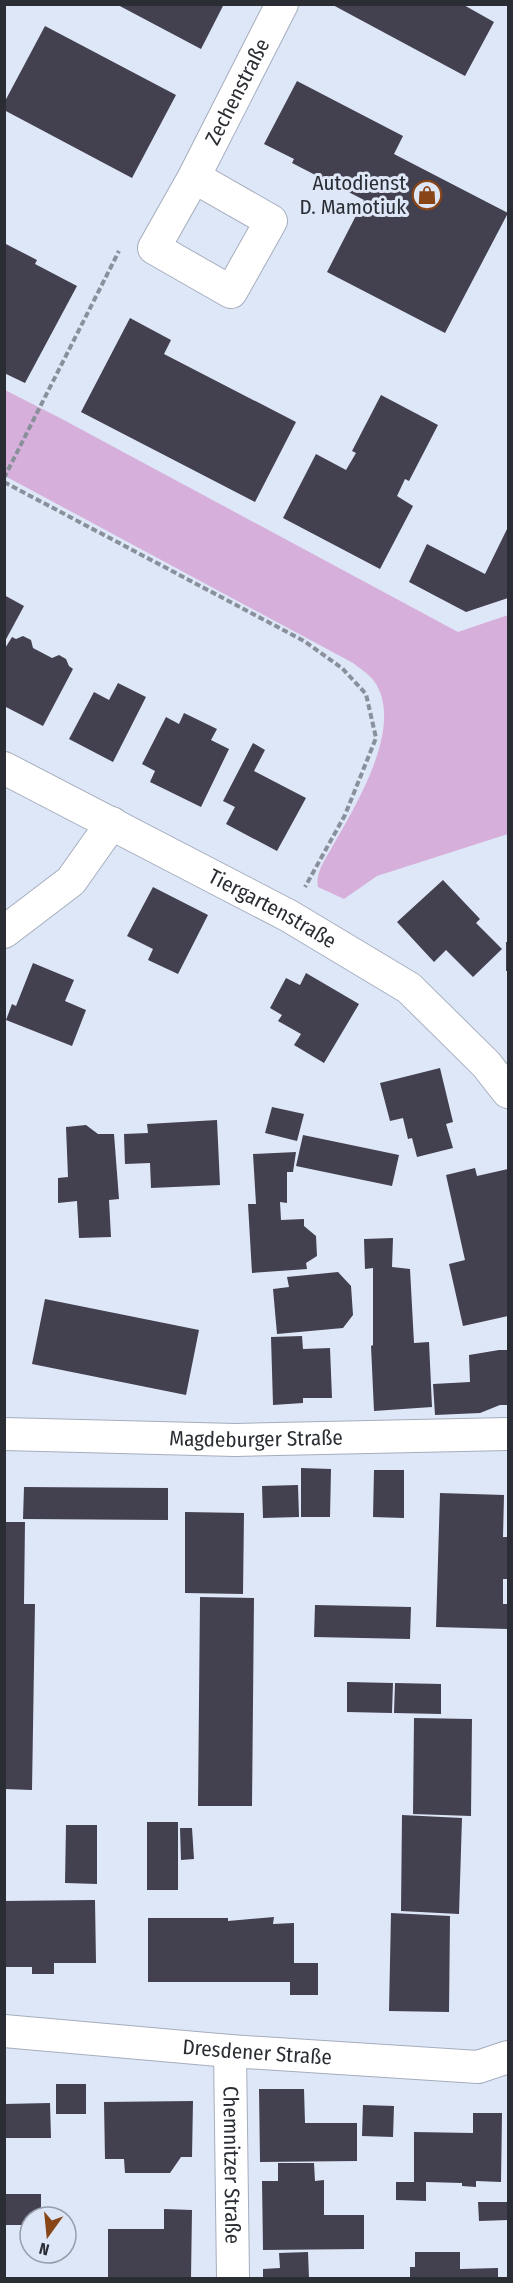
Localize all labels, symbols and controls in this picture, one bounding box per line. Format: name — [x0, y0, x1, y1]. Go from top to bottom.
street label: Zechenstraße — [200, 34, 275, 149]
place label: Autodienst D. Mamotiuk — [299, 170, 406, 220]
shop icon: Autodienst D. Mamotiuk — [411, 179, 443, 211]
street label: Tiergartenstraße — [204, 863, 341, 954]
street label: Magdeburger Straße — [169, 1425, 343, 1453]
street label: Dresdener Straße — [181, 2034, 333, 2071]
street label: Chemnitzer Straße — [217, 2086, 246, 2244]
north arrow — [18, 2205, 78, 2265]
text: N — [37, 2239, 51, 2259]

